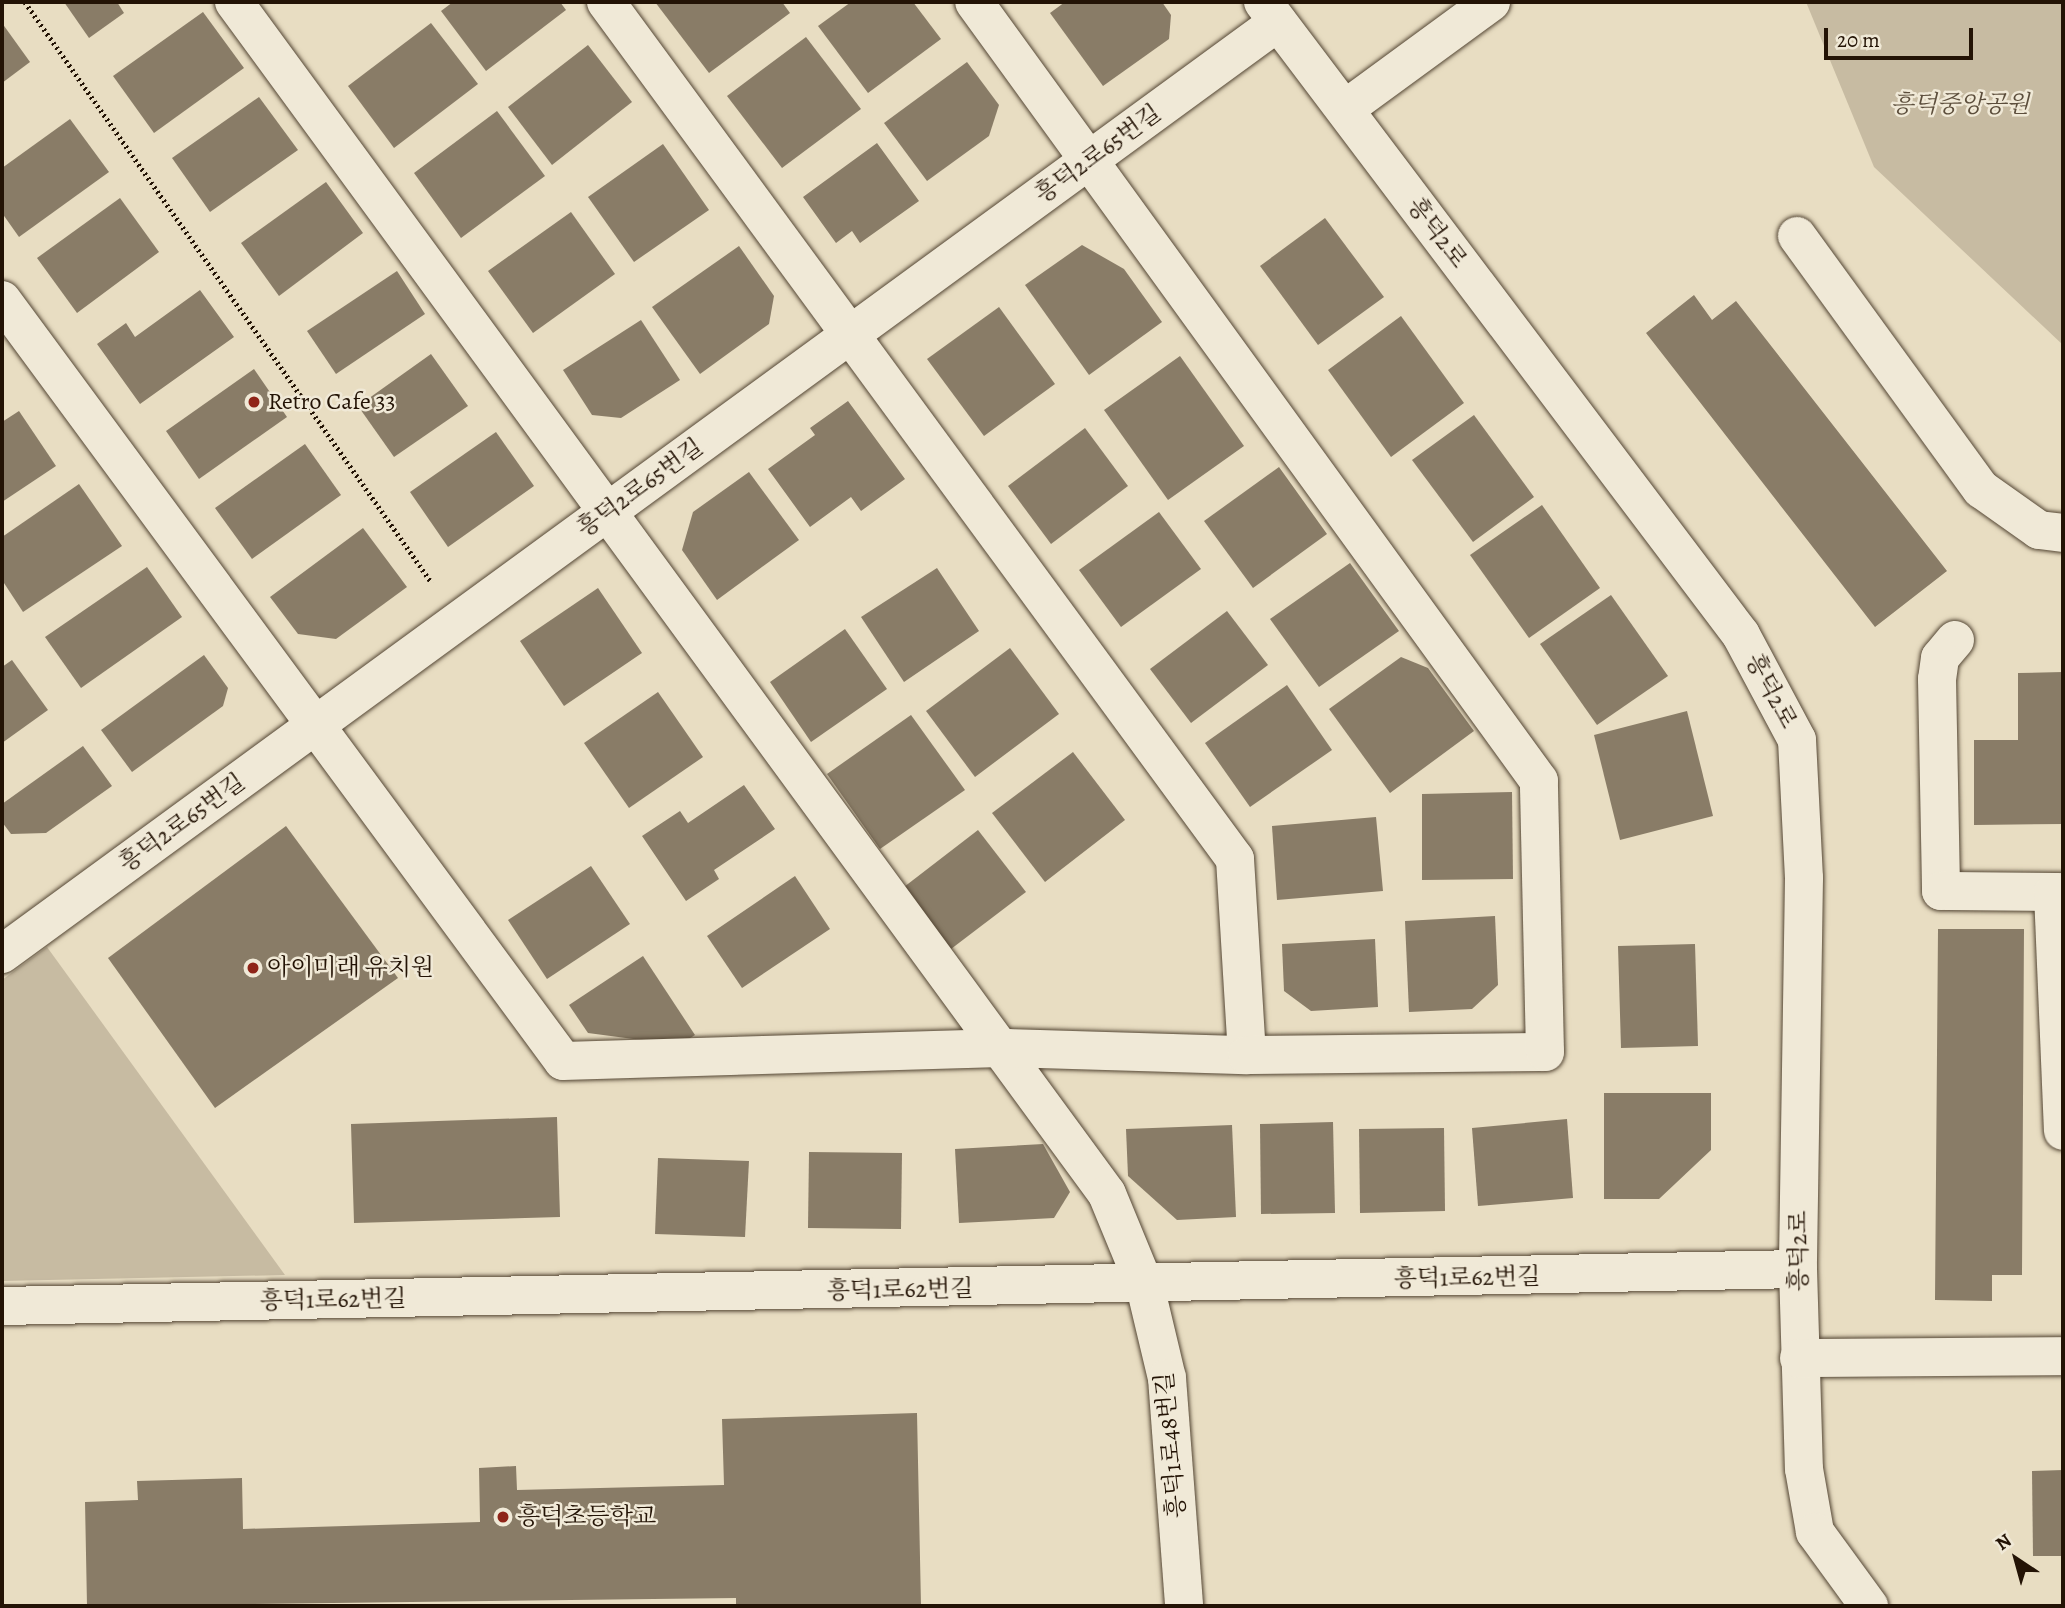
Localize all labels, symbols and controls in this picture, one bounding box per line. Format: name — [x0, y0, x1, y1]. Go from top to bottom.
scale bar — [1827, 14, 1976, 58]
text: 20 m — [1837, 26, 1880, 54]
park label: 흥덕중앙공원 — [1890, 91, 2030, 119]
street label: 흥덕2로65번길 — [1029, 99, 1167, 209]
street label: 흥덕2로 — [1401, 192, 1473, 274]
place label: Retro Cafe 33 — [268, 388, 395, 416]
marker: Retro Cafe 33 — [246, 394, 262, 410]
street label: 흥덕2로65번길 — [571, 433, 709, 543]
street label: 흥덕2로 — [1739, 649, 1803, 733]
street label: 흥덕2로65번길 — [113, 768, 251, 878]
place label: 아이미래 유치원 — [267, 954, 434, 982]
marker: 아이미래 유치원 — [245, 960, 261, 976]
street label: 흥덕2로 — [1785, 1211, 1813, 1291]
street label: 흥덕1로62번길 — [1393, 1262, 1541, 1294]
street label: 흥덕1로62번길 — [826, 1274, 974, 1306]
street label: 흥덕1로62번길 — [259, 1284, 407, 1316]
street label: 흥덕1로48번길 — [1150, 1371, 1192, 1519]
place label: 흥덕초등학교 — [517, 1503, 656, 1531]
marker: 흥덕초등학교 — [495, 1509, 511, 1525]
north arrow — [1981, 1524, 2051, 1594]
text: N — [1990, 1527, 2017, 1557]

